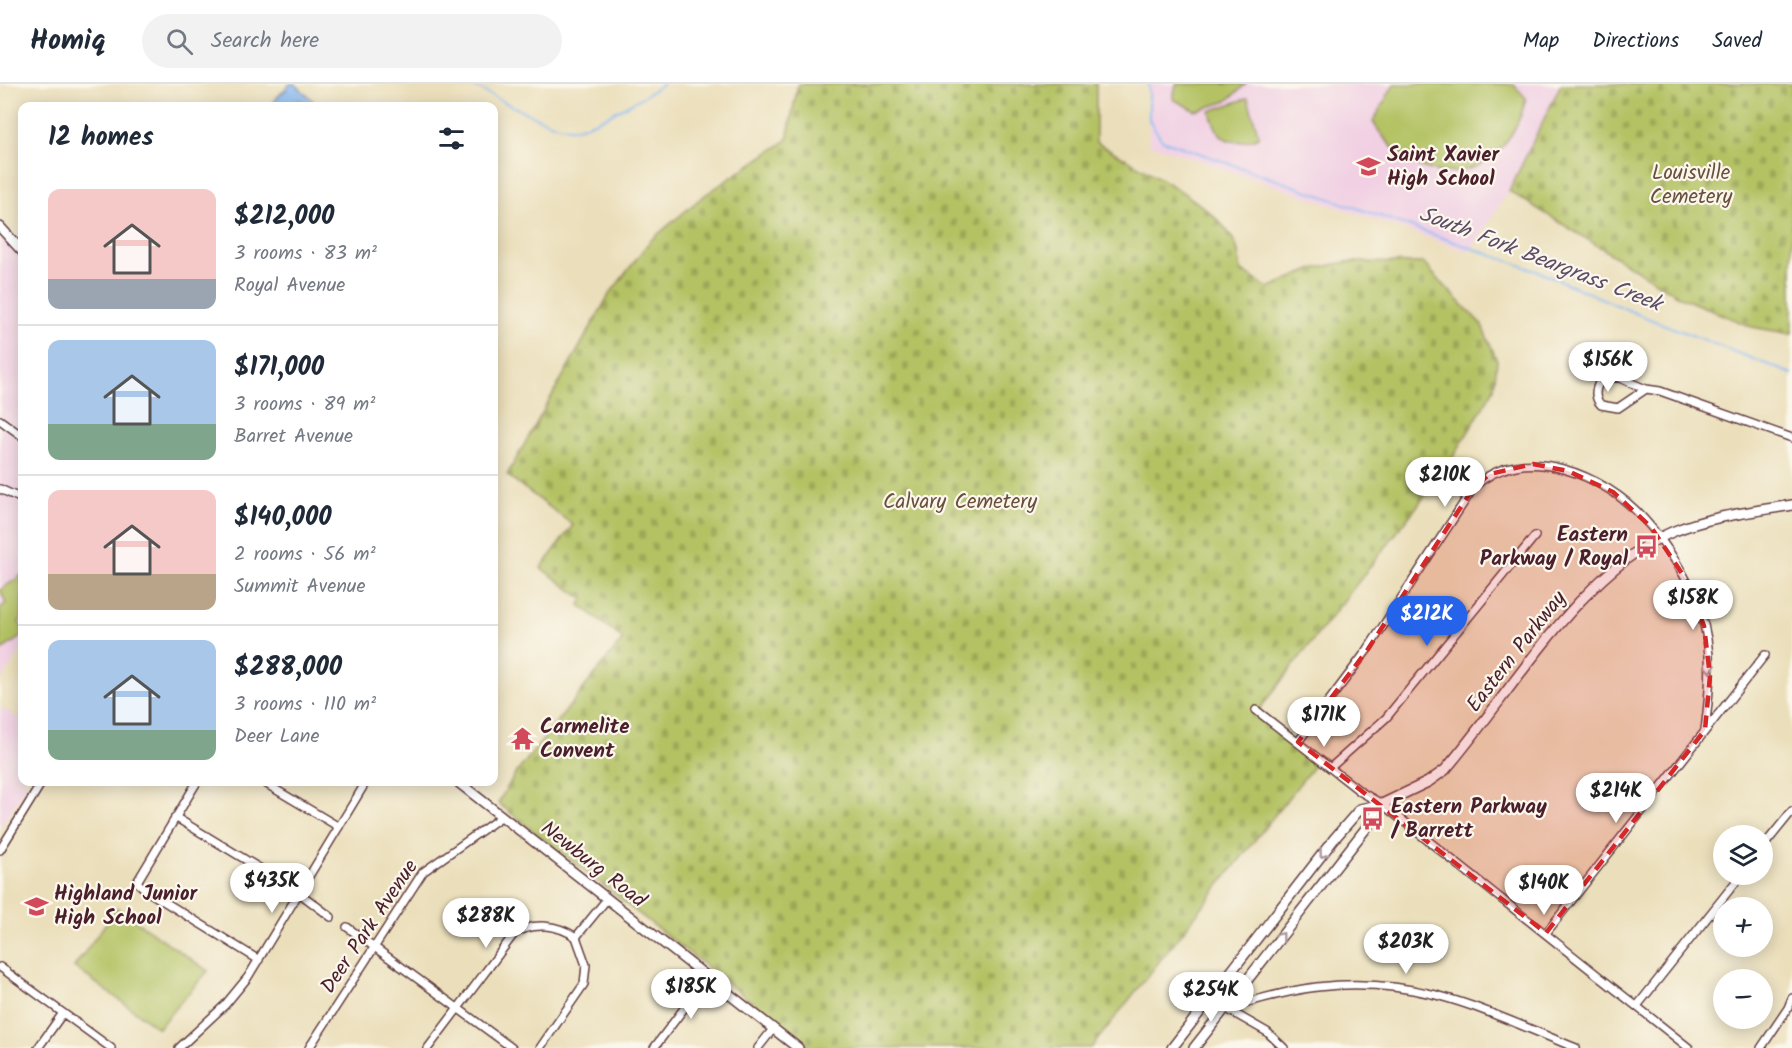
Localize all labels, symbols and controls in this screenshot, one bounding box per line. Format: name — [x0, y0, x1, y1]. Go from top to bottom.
search box — [142, 14, 562, 68]
text: Homiq — [30, 19, 106, 64]
text: Search here — [211, 24, 319, 59]
icon: search — [163, 25, 196, 58]
text: Map — [1523, 25, 1559, 58]
text: Directions — [1592, 25, 1679, 58]
text: Saved — [1712, 25, 1762, 58]
text: 12 homes — [48, 117, 154, 159]
icon: filters — [435, 122, 468, 155]
place label: Saint Xavier High School — [1387, 139, 1501, 196]
school or university icon: Saint Xavier High School — [1356, 154, 1382, 180]
park label: Louisville Cemetery — [1650, 157, 1732, 214]
text: $212,000 — [234, 196, 334, 238]
water label: South Fork Beargrass Creek — [1414, 198, 1670, 324]
icon: home — [96, 213, 168, 285]
text: 3 rooms · 83 m² — [234, 238, 377, 270]
text: Royal Avenue — [234, 270, 345, 302]
pin: $156K — [1566, 342, 1650, 393]
text: $156K — [1583, 345, 1633, 377]
text: $171,000 — [234, 347, 324, 389]
icon: home — [96, 364, 168, 436]
text: 3 rooms · 89 m² — [234, 389, 375, 421]
text: Barret Avenue — [234, 421, 353, 453]
pin: $210K — [1403, 457, 1487, 508]
text: $210K — [1419, 460, 1471, 492]
park label: Calvary Cemetery — [883, 486, 1037, 519]
text: $140,000 — [234, 497, 332, 539]
icon: home — [96, 514, 168, 586]
place label: Eastern Parkway / Royal — [1480, 519, 1628, 576]
bus stop icon: Eastern Parkway / Royal — [1633, 534, 1659, 560]
text: 2 rooms · 56 m² — [234, 539, 376, 571]
text: Summit Avenue — [234, 571, 365, 603]
pin: $158K — [1651, 580, 1735, 631]
text: $158K — [1667, 583, 1719, 615]
street label: Eastern Parkway — [1459, 584, 1575, 720]
pin: $212K — [1385, 596, 1469, 647]
text: $212K — [1400, 599, 1454, 631]
text: $288,000 — [234, 647, 342, 689]
icon: home — [96, 664, 168, 736]
one-way arrow — [1703, 665, 1716, 674]
text: 3 rooms · 110 m² — [234, 689, 376, 721]
pin: $171K — [1282, 697, 1366, 748]
text: $171K — [1301, 700, 1347, 732]
place label: Carmelite Convent — [540, 711, 629, 768]
text: Deer Lane — [234, 721, 320, 753]
temple icon: Carmelite Convent — [509, 726, 535, 752]
pin: $214K — [1574, 773, 1658, 824]
text: $214K — [1590, 776, 1642, 808]
place label: Eastern Parkway / Barrett — [1390, 791, 1547, 848]
bus stop icon: Eastern Parkway / Barrett — [1360, 806, 1386, 832]
street label: Newburg Road — [533, 813, 653, 917]
map controls — [1713, 825, 1773, 1029]
button: layers — [1713, 825, 1773, 885]
one-way arrow — [1319, 847, 1330, 858]
street label: Deer Park Avenue — [313, 853, 428, 1001]
pin: $435K — [230, 863, 314, 914]
pin: $140K — [1502, 865, 1586, 916]
text: $435K — [244, 866, 300, 898]
text: $140K — [1518, 868, 1570, 900]
place label: Highland Junior High School — [54, 878, 198, 935]
school or university icon: Highland Junior High School — [23, 893, 49, 919]
button: + — [1713, 897, 1773, 957]
pin: $288K — [444, 898, 528, 949]
text: $288K — [456, 901, 516, 933]
pin: $203K — [1364, 924, 1448, 975]
text: $203K — [1378, 927, 1434, 959]
one-way arrow — [1274, 932, 1285, 943]
pin: $185K — [649, 969, 733, 1020]
button: − — [1713, 969, 1773, 1029]
text: $185K — [665, 972, 717, 1004]
pin: $254K — [1169, 972, 1253, 1023]
text: $254K — [1183, 975, 1239, 1007]

